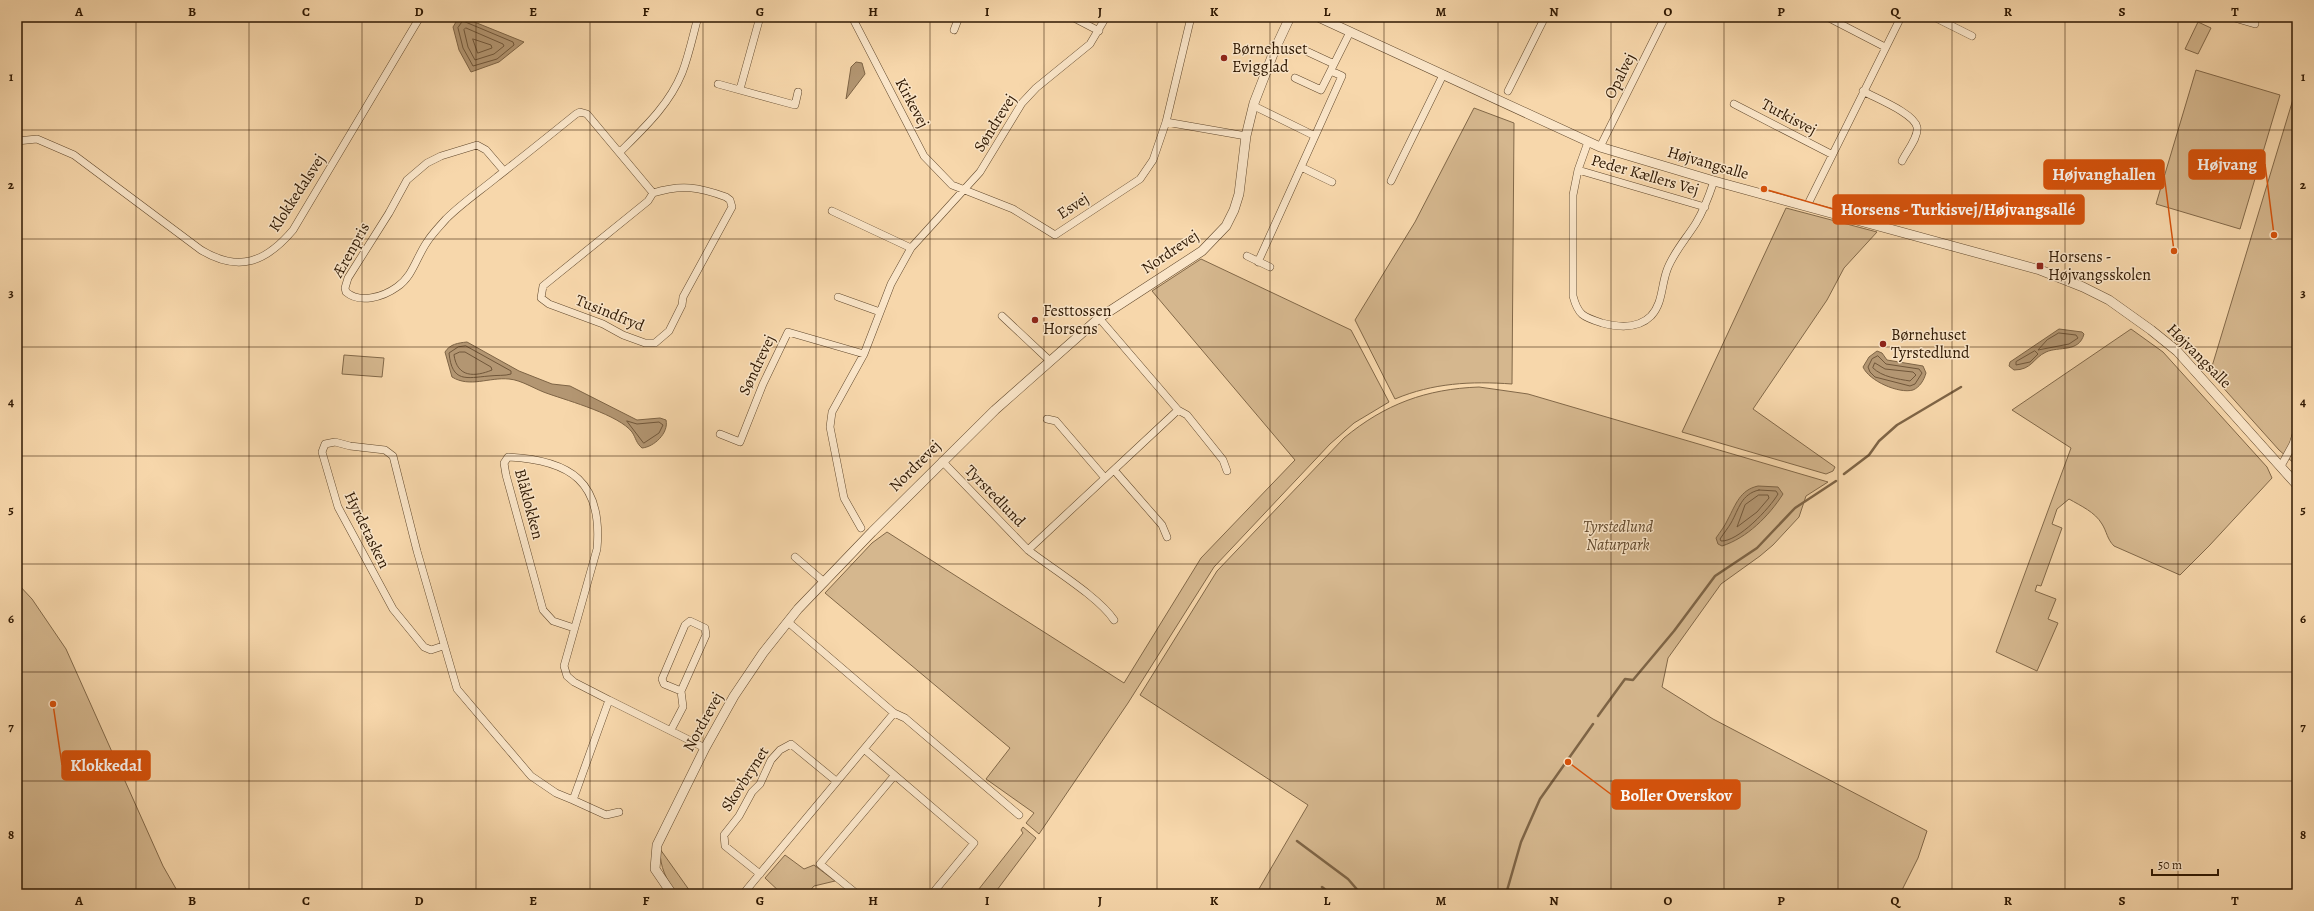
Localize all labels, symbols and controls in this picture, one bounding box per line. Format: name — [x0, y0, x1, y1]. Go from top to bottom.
text: A — [74, 3, 84, 20]
text: B — [188, 3, 196, 20]
text: C — [302, 3, 310, 20]
text: D — [414, 3, 424, 20]
text: E — [529, 3, 537, 20]
text: F — [643, 3, 650, 20]
text: G — [756, 3, 764, 20]
text: H — [868, 3, 878, 20]
text: I — [985, 3, 990, 20]
text: J — [1098, 3, 1102, 20]
text: K — [1210, 3, 1219, 20]
text: L — [1324, 3, 1331, 20]
text: M — [1436, 3, 1447, 20]
text: N — [1549, 3, 1559, 20]
text: O — [1664, 3, 1673, 20]
text: P — [1777, 3, 1785, 20]
text: Q — [1891, 3, 1902, 20]
text: R — [2004, 3, 2013, 20]
text: S — [2118, 3, 2126, 20]
text: T — [2231, 3, 2239, 20]
place label: Børnehuset Evigglad — [1232, 38, 1308, 78]
street label: Opalvej — [1599, 49, 1641, 103]
marker: Børnehuset Evigglad — [1219, 53, 1229, 63]
text: 1 — [9, 68, 14, 85]
text: 1 — [2301, 68, 2306, 85]
street label: Kirkevej — [890, 74, 934, 132]
street label: Søndrevej — [969, 90, 1021, 156]
street label: Turkisvej — [1757, 93, 1821, 141]
street label: Højvangsalle — [1665, 141, 1751, 185]
street label: Peder Kællers Vej — [1589, 149, 1701, 201]
street label: Klokkedalsvej — [264, 150, 330, 236]
callout: Højvang — [2189, 150, 2265, 179]
text: Højvang — [2197, 153, 2257, 176]
callout: Højvanghallen — [2044, 160, 2164, 189]
text: Højvanghallen — [2052, 163, 2156, 186]
text: 2 — [8, 176, 15, 193]
text: 2 — [2300, 176, 2307, 193]
street label: Esvej — [1053, 188, 1093, 224]
callout: Horsens - Turkisvej/Højvangsallé — [1833, 195, 2084, 224]
text: Horsens - Turkisvej/Højvangsallé — [1841, 198, 2075, 221]
street label: Ærenpris — [326, 218, 375, 282]
street label: Nordrevej — [1137, 225, 1203, 279]
place label: Horsens - Højvangsskolen — [2048, 246, 2151, 286]
marker: Horsens - Højvangsskolen — [2035, 261, 2045, 271]
text: 3 — [8, 284, 14, 301]
text: 3 — [2300, 284, 2306, 301]
street label: Tusindfryd — [572, 289, 648, 337]
place label: Festtossen Horsens — [1043, 300, 1112, 340]
marker: Festtossen Horsens — [1030, 315, 1040, 325]
street label: Højvangsalle — [2162, 319, 2236, 393]
place label: Børnehuset Tyrstedlund — [1891, 324, 1970, 364]
street label: Søndrevej — [733, 331, 781, 399]
marker: Børnehuset Tyrstedlund — [1878, 339, 1888, 349]
text: 4 — [8, 393, 14, 410]
text: 4 — [2300, 393, 2306, 410]
street label: Nordrevej — [884, 435, 946, 497]
street label: Tyrstedlund — [960, 460, 1030, 532]
street label: Blåklokken — [509, 466, 549, 542]
street label: Hyrdetasken — [339, 488, 395, 572]
text: 5 — [8, 501, 14, 518]
text: 5 — [2300, 501, 2306, 518]
park label: Tyrstedlund Naturpark — [1583, 516, 1654, 556]
text: 6 — [8, 610, 14, 627]
text: 6 — [2300, 610, 2306, 627]
street label: Nordrevej — [678, 688, 728, 756]
text: 7 — [8, 718, 14, 735]
text: 7 — [2300, 718, 2306, 735]
street label: Skovbrynet — [716, 742, 774, 816]
callout: Klokkedal — [62, 751, 150, 780]
text: Klokkedal — [70, 754, 142, 777]
callout: Boller Overskov — [1612, 780, 1740, 809]
text: Boller Overskov — [1620, 784, 1733, 807]
text: 8 — [8, 826, 14, 843]
text: 8 — [2300, 826, 2306, 843]
scale bar — [2152, 851, 2218, 877]
text: 50 m — [2158, 857, 2182, 873]
text: A — [74, 892, 84, 909]
text: B — [188, 892, 196, 909]
text: C — [302, 892, 310, 909]
text: D — [414, 892, 424, 909]
text: E — [529, 892, 537, 909]
text: F — [643, 892, 650, 909]
text: G — [756, 892, 764, 909]
text: H — [868, 892, 878, 909]
text: I — [985, 892, 990, 909]
text: J — [1098, 892, 1102, 909]
text: K — [1210, 892, 1219, 909]
text: L — [1324, 892, 1331, 909]
text: M — [1436, 892, 1447, 909]
text: N — [1549, 892, 1559, 909]
text: O — [1664, 892, 1673, 909]
text: P — [1777, 892, 1785, 909]
text: Q — [1891, 892, 1902, 909]
text: R — [2004, 892, 2013, 909]
text: S — [2118, 892, 2126, 909]
text: T — [2231, 892, 2239, 909]

